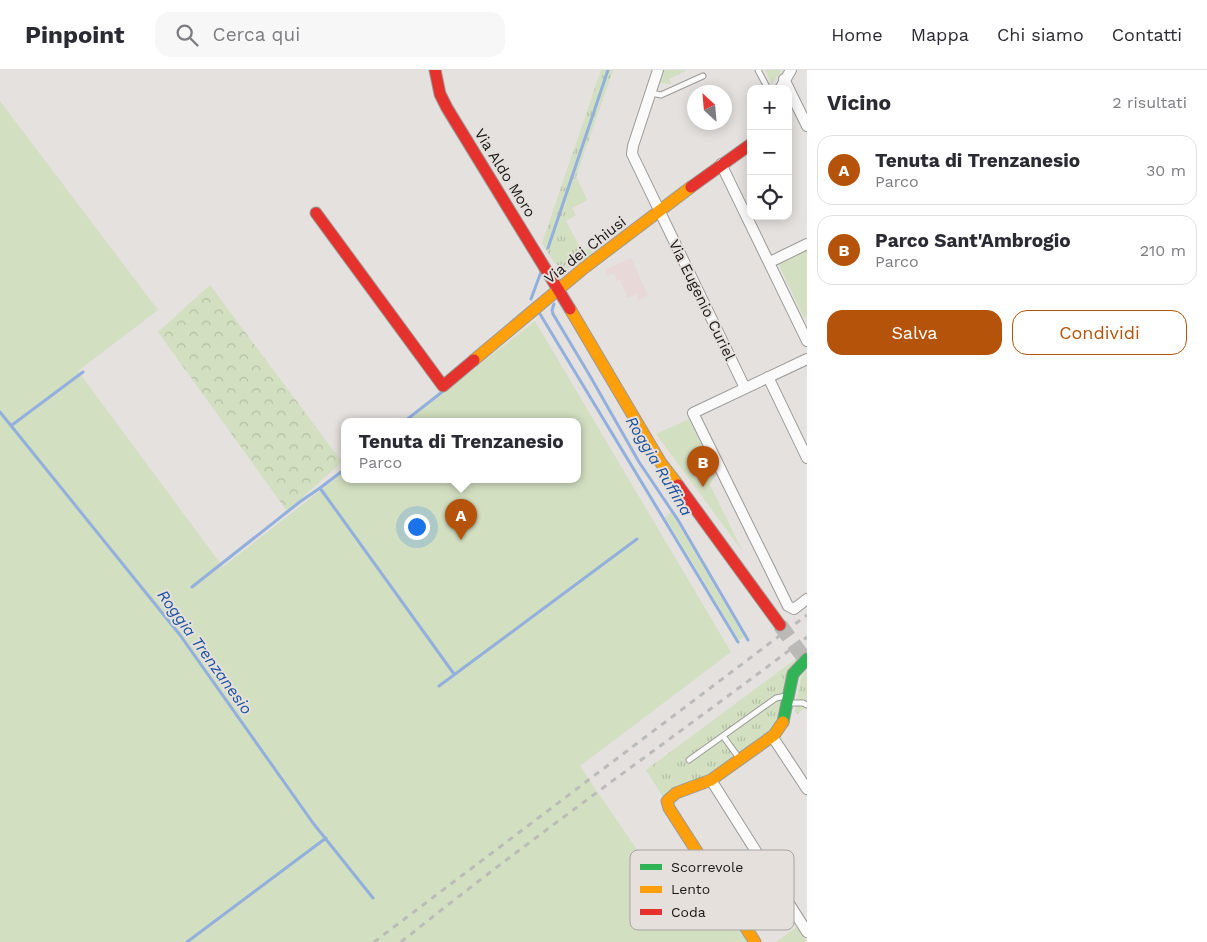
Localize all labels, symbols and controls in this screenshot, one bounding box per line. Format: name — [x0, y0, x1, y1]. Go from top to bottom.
search box — [155, 12, 505, 57]
text: Pinpoint — [25, 21, 125, 49]
icon: search — [173, 21, 201, 49]
text: Cerca qui — [213, 23, 300, 46]
text: Home — [831, 24, 883, 45]
text: Mappa — [911, 24, 969, 45]
text: Chi siamo — [997, 24, 1084, 45]
text: Contatti — [1112, 24, 1182, 45]
north arrow — [687, 85, 732, 130]
map controls — [747, 85, 792, 220]
button: + — [747, 85, 792, 130]
text: Vicino — [827, 90, 891, 115]
text: 2 risultati — [1112, 93, 1187, 112]
street label: Via Aldo Moro — [471, 125, 539, 221]
button: − — [747, 130, 792, 175]
text: Tenuta di Trenzanesio — [875, 149, 1080, 172]
text: A — [839, 161, 849, 180]
text: 30 m — [1146, 161, 1186, 180]
text: Parco — [875, 172, 919, 191]
button: locate — [747, 175, 792, 220]
street label: Via dei Chiusi — [541, 212, 629, 288]
text: Parco Sant'Ambrogio — [875, 229, 1071, 252]
street label: Via Eugenio Curiel — [665, 237, 739, 364]
text: B — [839, 241, 849, 260]
text: 210 m — [1140, 241, 1186, 260]
text: Parco — [875, 252, 919, 271]
button: Salva — [827, 310, 1002, 355]
button: Condividi — [1012, 310, 1187, 355]
water label: Roggia Ruffina — [622, 413, 696, 519]
popup — [341, 418, 581, 483]
text: Tenuta di Trenzanesio — [358, 430, 564, 453]
pin: B — [687, 446, 719, 487]
text: Parco — [358, 453, 402, 472]
pin: A — [445, 499, 477, 540]
your location — [404, 514, 430, 540]
water label: Roggia Trenzanesio — [153, 586, 257, 718]
legend — [630, 850, 794, 930]
text: Scorrevole — [671, 859, 743, 875]
text: Lento — [671, 881, 710, 897]
text: Coda — [671, 904, 706, 920]

